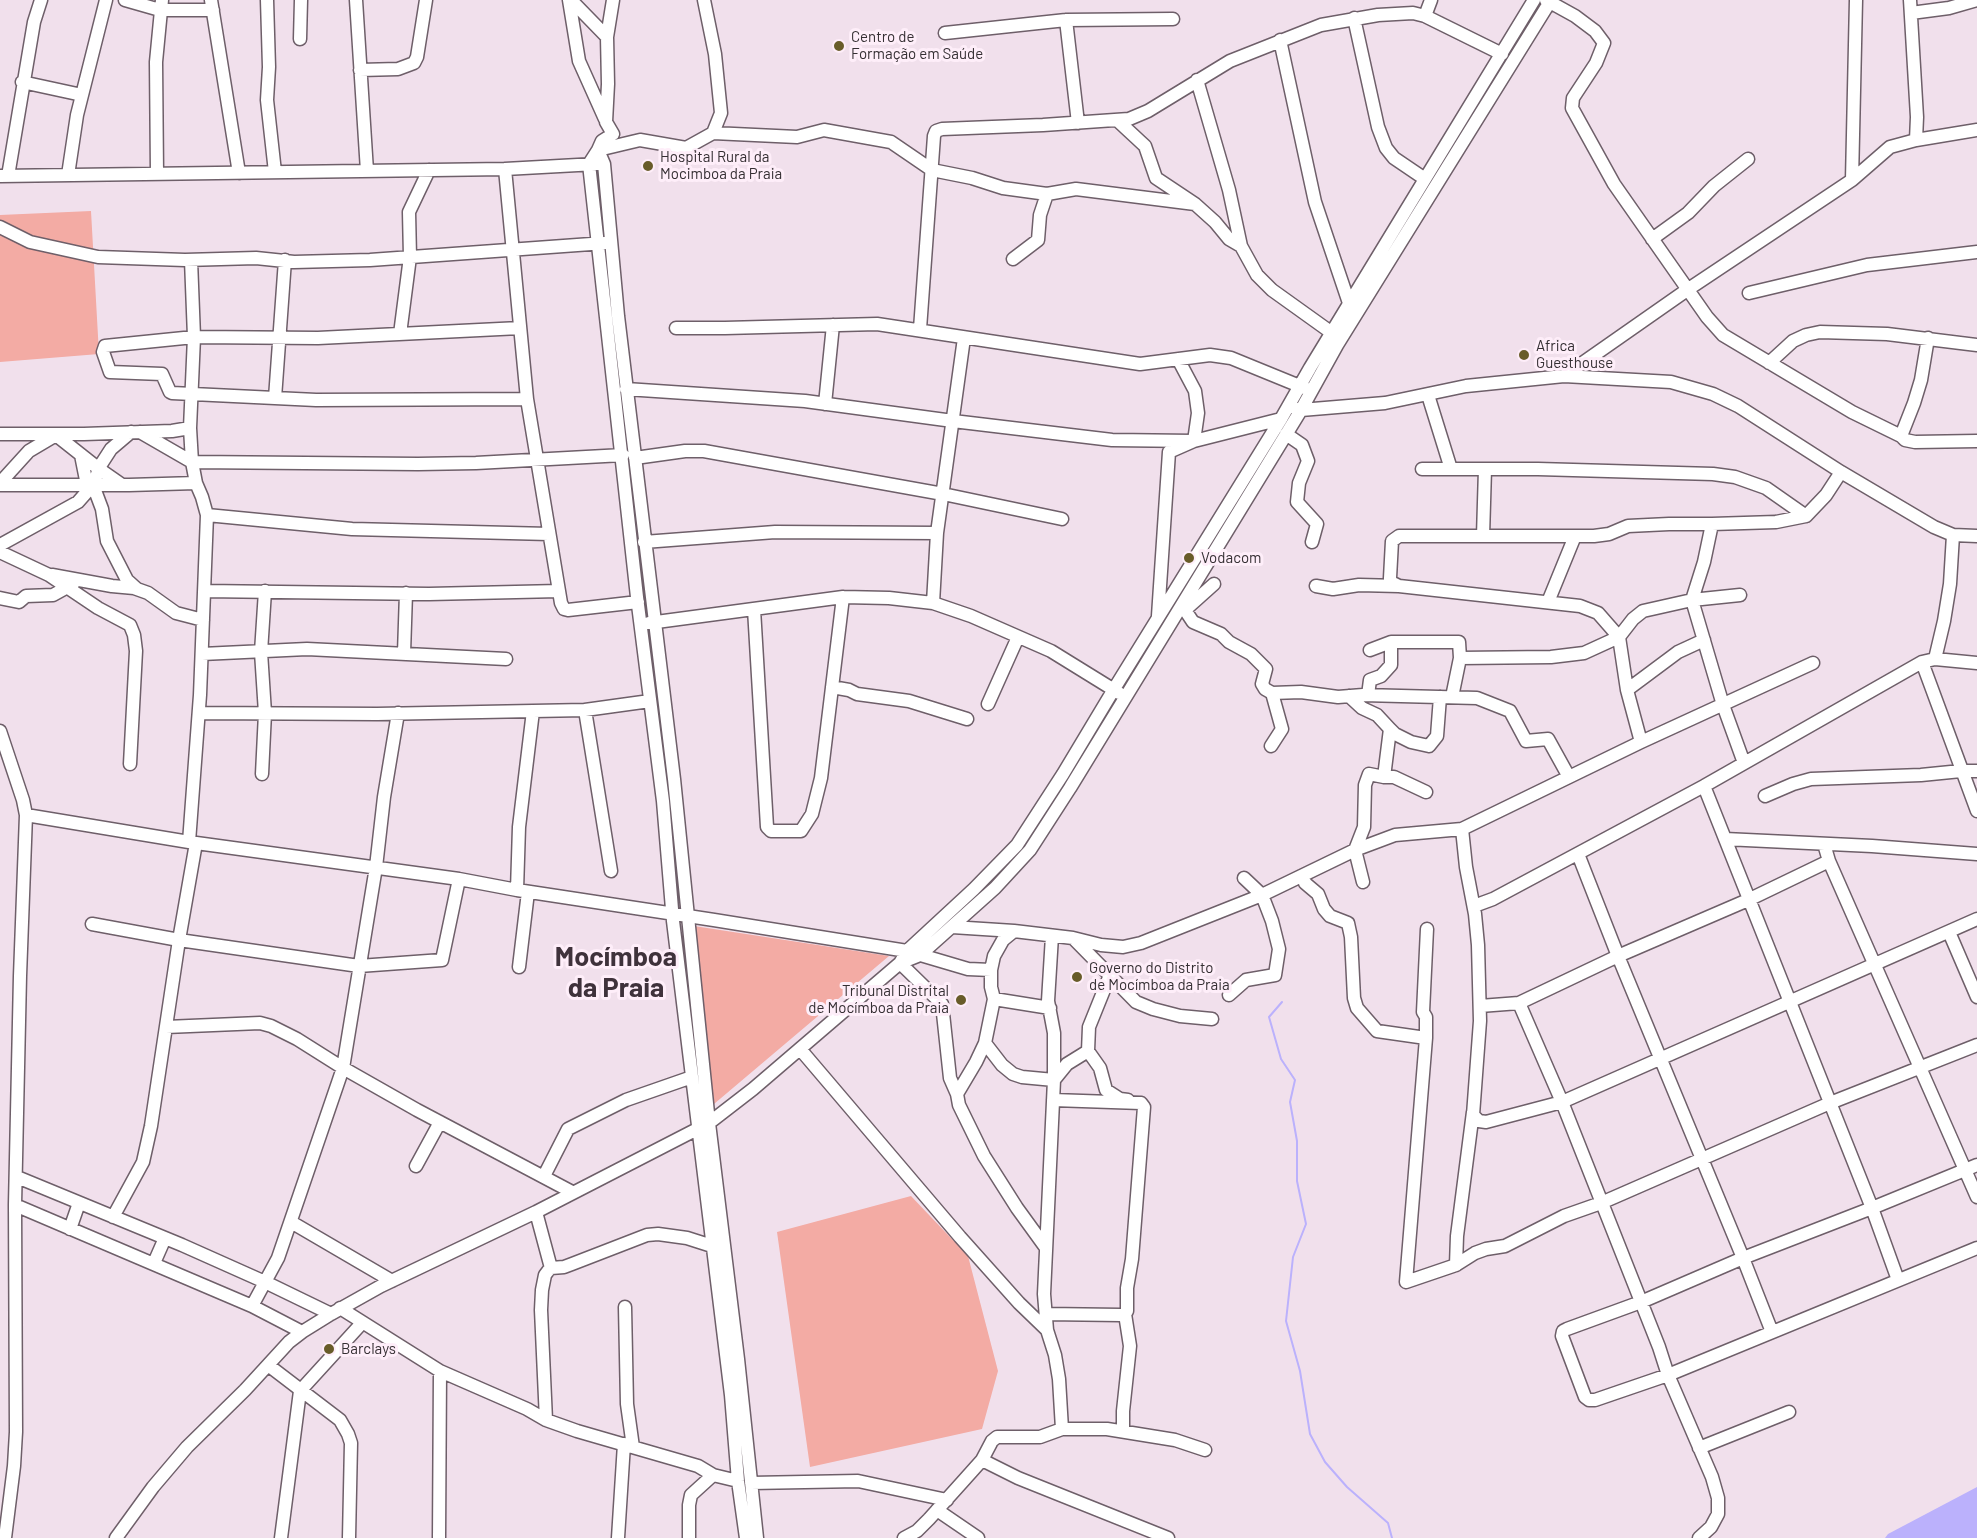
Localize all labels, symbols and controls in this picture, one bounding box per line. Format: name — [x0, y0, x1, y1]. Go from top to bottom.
place label: Centro de Formação em Saúde — [851, 28, 983, 63]
marker: Centro de Formação em Saúde — [832, 39, 846, 53]
place label: Hospital Rural da Mocimboa da Praia — [660, 148, 782, 183]
marker: Hospital Rural da Mocimboa da Praia — [641, 159, 655, 173]
place label: Africa Guesthouse — [1536, 337, 1613, 372]
marker: Africa Guesthouse — [1517, 348, 1531, 362]
place label: Vodacom — [1201, 549, 1261, 567]
marker: Vodacom — [1182, 551, 1196, 565]
district label: Mocímboa da Praia — [555, 941, 677, 1004]
place label: Governo do Distrito de Mocímboa da Praia — [1089, 959, 1230, 994]
marker: Governo do Distrito de Mocímboa da Praia — [1070, 970, 1084, 984]
place label: Tribunal Distrital de Mocímboa da Praia — [808, 982, 949, 1017]
marker: Tribunal Distrital de Mocímboa da Praia — [954, 993, 968, 1007]
place label: Barclays — [341, 1340, 396, 1358]
marker: Barclays — [322, 1342, 336, 1356]

